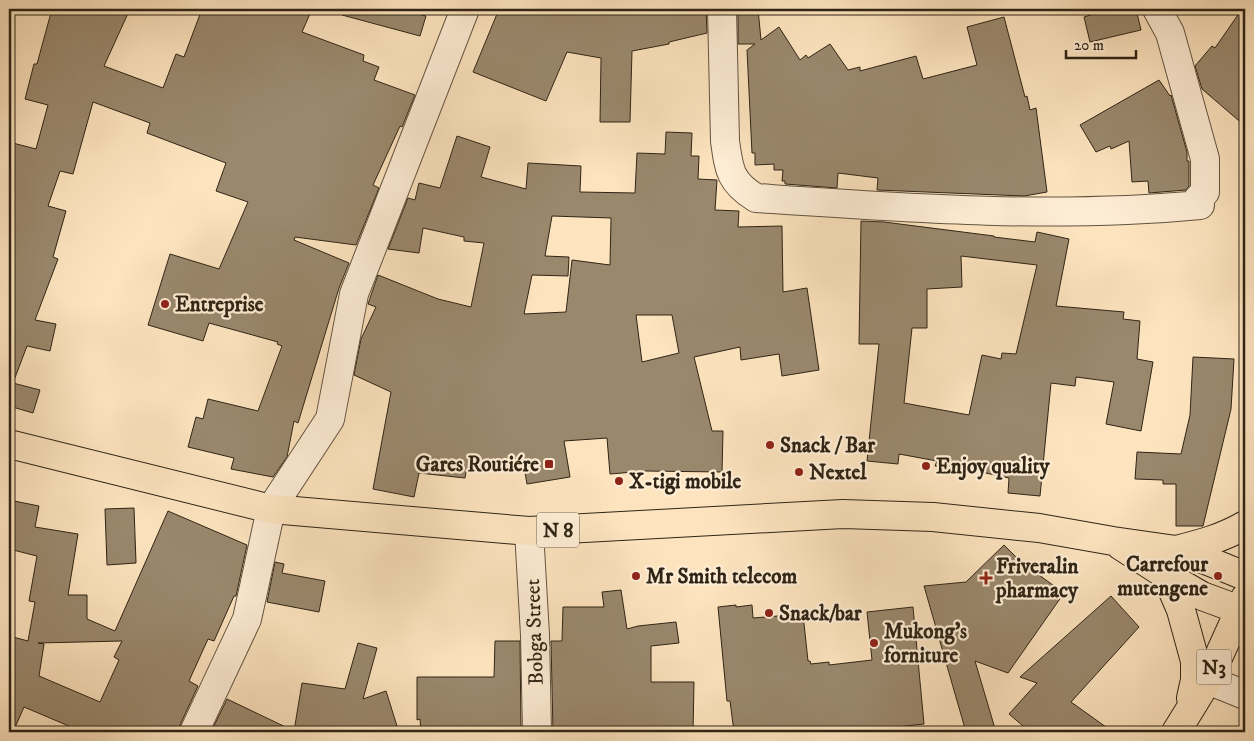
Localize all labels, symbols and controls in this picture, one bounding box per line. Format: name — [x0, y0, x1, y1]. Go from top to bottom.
scale bar — [1066, 28, 1136, 60]
text: 20 m — [1074, 36, 1104, 55]
place label: Entreprise — [175, 292, 264, 318]
marker: Entreprise — [159, 298, 171, 310]
place label: Snack / Bar — [780, 433, 876, 459]
marker: Snack / Bar — [764, 439, 776, 451]
place label: Gares Routiére — [416, 452, 539, 478]
place label: Enjoy quality — [936, 454, 1050, 481]
marker: Gares Routiére — [543, 458, 555, 470]
place label: Nextel — [809, 460, 867, 486]
marker: Enjoy quality — [920, 460, 932, 472]
marker: Nextel — [793, 466, 805, 478]
place label: X-tigi mobile — [629, 469, 741, 495]
marker: X-tigi mobile — [613, 475, 625, 487]
road number: N 8 — [537, 512, 579, 548]
place label: Carrefour mutengene — [1117, 552, 1209, 602]
place label: Friveralin pharmacy — [995, 554, 1079, 604]
place label: Mr Smith telecom — [646, 564, 797, 590]
marker: Mr Smith telecom — [630, 570, 642, 582]
marker: Carrefour mutengene — [1212, 570, 1224, 582]
marker: Friveralin pharmacy — [980, 572, 992, 584]
street label: Bobga Street — [520, 578, 550, 686]
place label: Snack/bar — [779, 601, 863, 627]
marker: Snack/bar — [763, 607, 775, 619]
place label: Mukong's forniture — [883, 619, 967, 669]
marker: Mukong's forniture — [868, 637, 880, 649]
road number: N3 — [1196, 650, 1232, 684]

